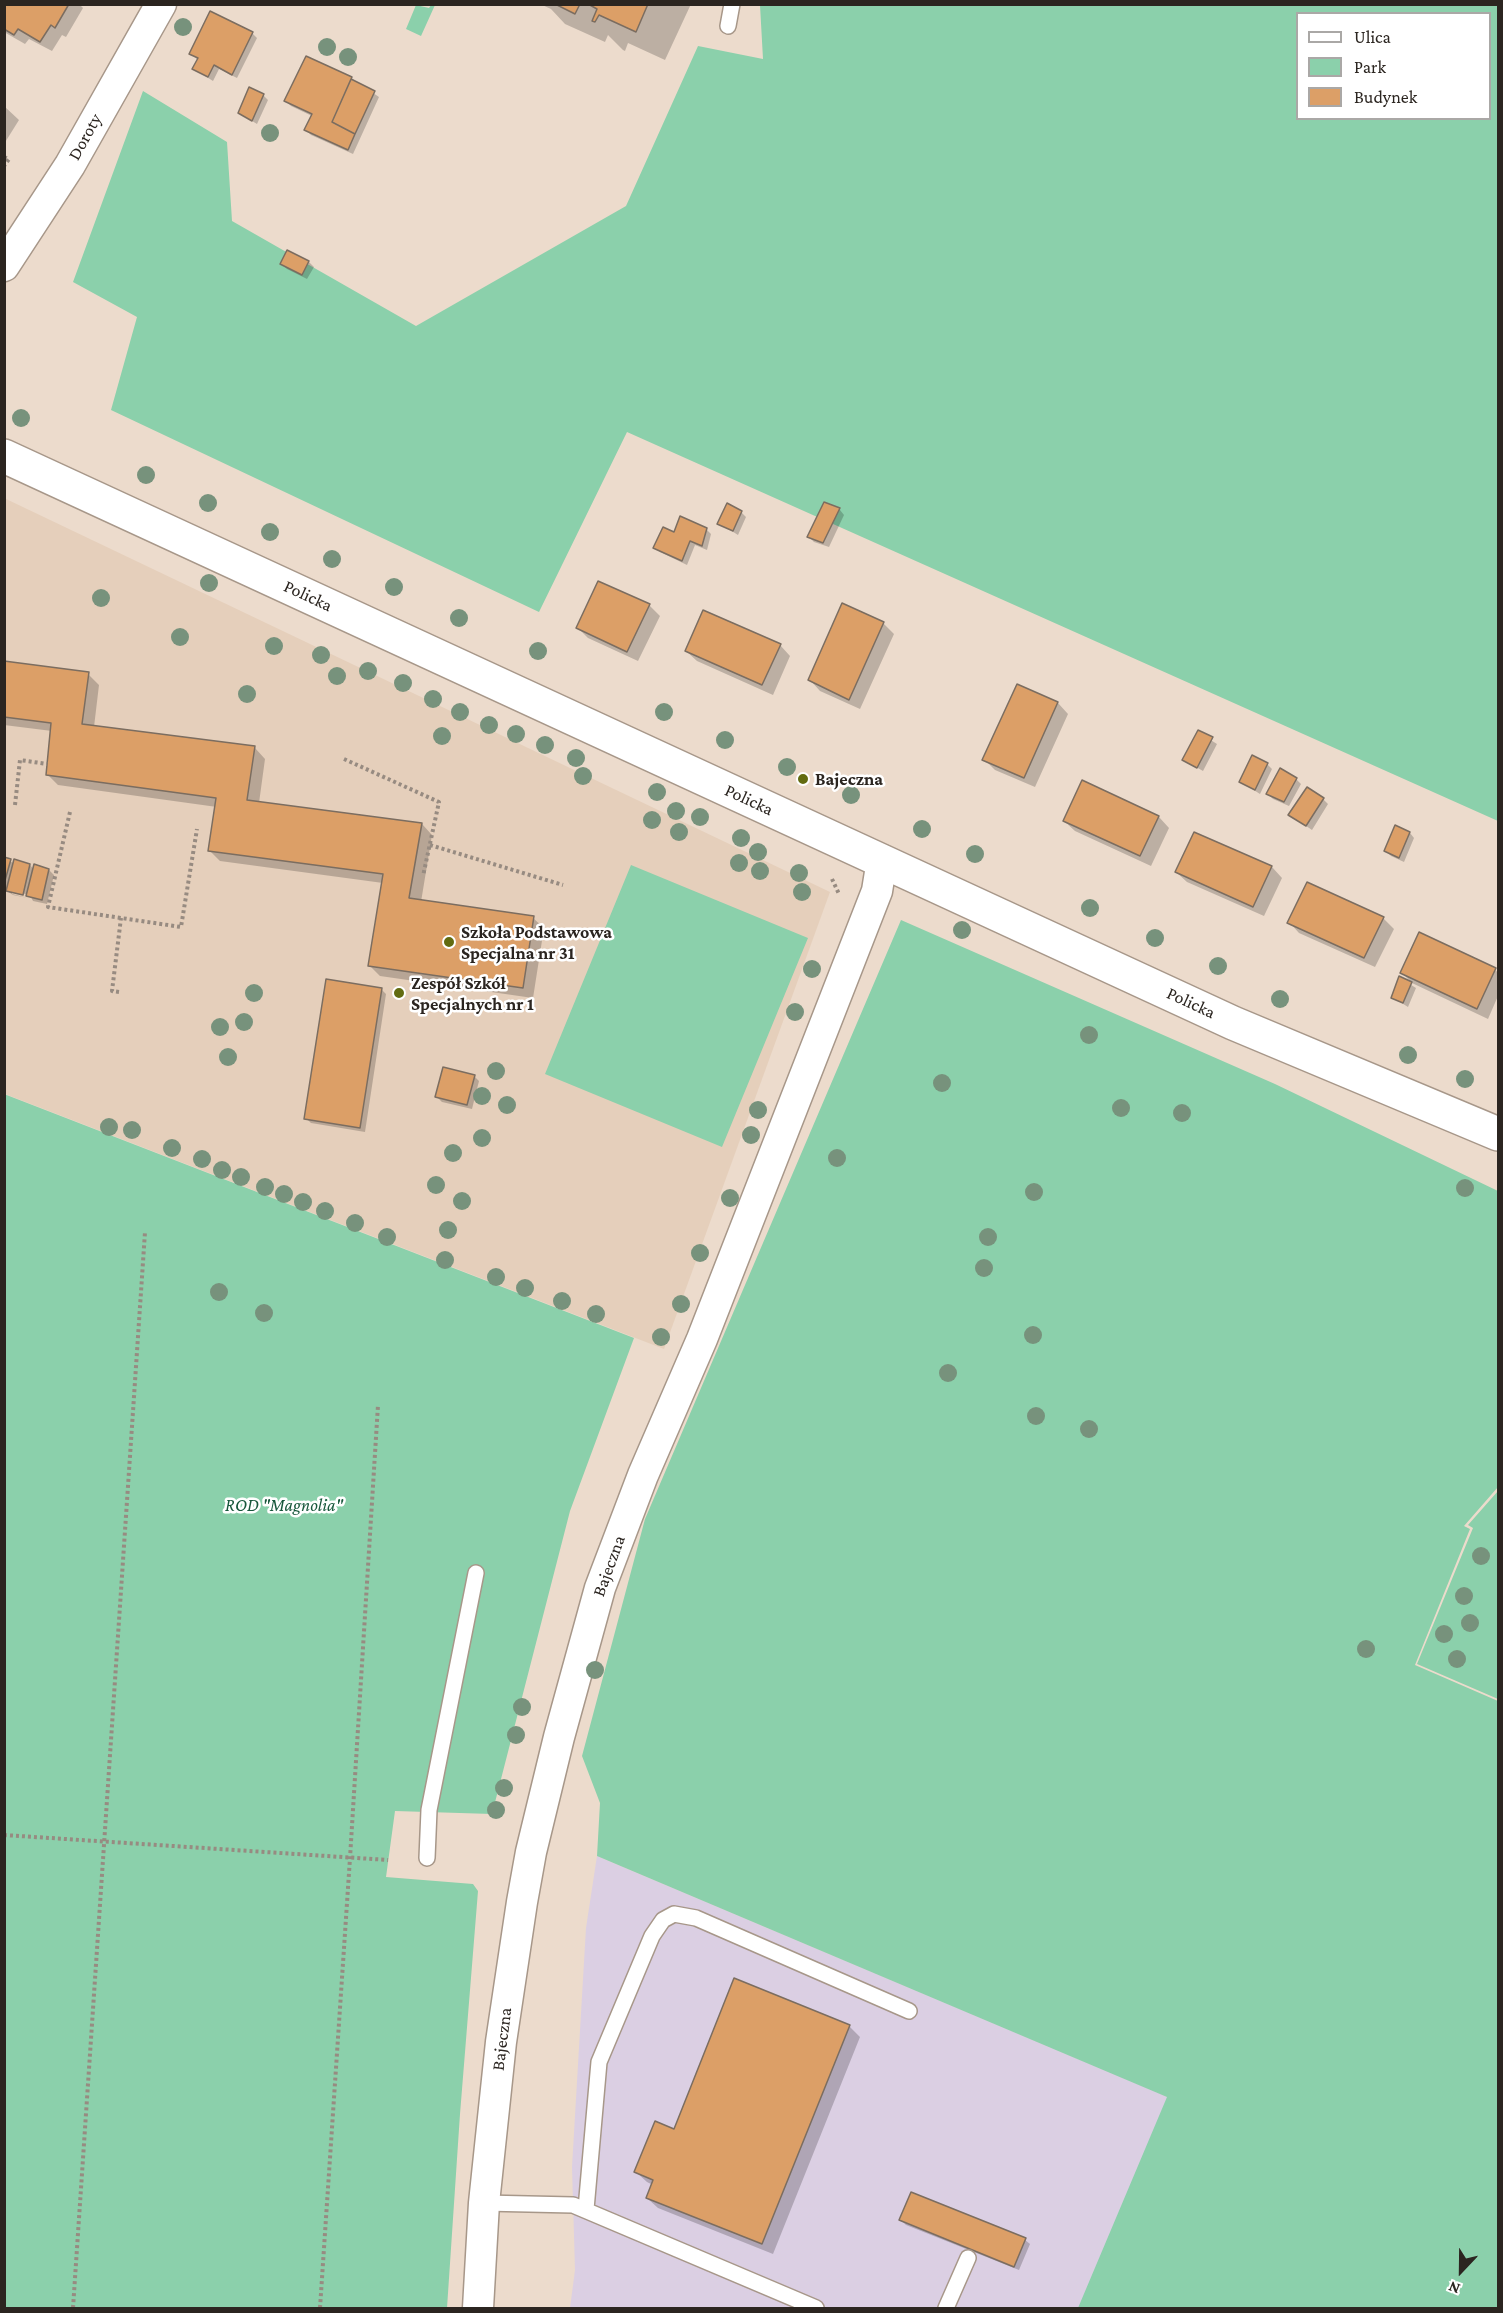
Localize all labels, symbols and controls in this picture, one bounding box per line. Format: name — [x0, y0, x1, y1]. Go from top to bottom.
legend — [1296, 12, 1491, 120]
text: Ulica — [1354, 27, 1391, 47]
text: Park — [1354, 57, 1386, 77]
text: Budynek — [1354, 87, 1417, 107]
street label: Doroty — [63, 110, 107, 164]
street label: Policka — [280, 575, 336, 617]
place label: Bajeczna — [815, 768, 883, 790]
marker: Bajeczna — [796, 772, 810, 786]
street label: Policka — [721, 779, 777, 821]
place label: Szkoła Podstawowa Specjalna nr 31 — [461, 921, 612, 964]
marker: Szkoła Podstawowa Specjalna nr 31 — [442, 935, 456, 949]
place label: Zespół Szkół Specjalnych nr 1 — [411, 972, 534, 1014]
street label: Policka — [1163, 982, 1219, 1024]
marker: Zespół Szkół Specjalnych nr 1 — [392, 986, 406, 1000]
park label: ROD "Magnolia" — [225, 1494, 343, 1516]
street label: Bajeczna — [588, 1532, 630, 1600]
street label: Bajeczna — [487, 2006, 517, 2072]
north arrow — [1431, 2241, 1491, 2301]
text: N — [1446, 2278, 1462, 2298]

